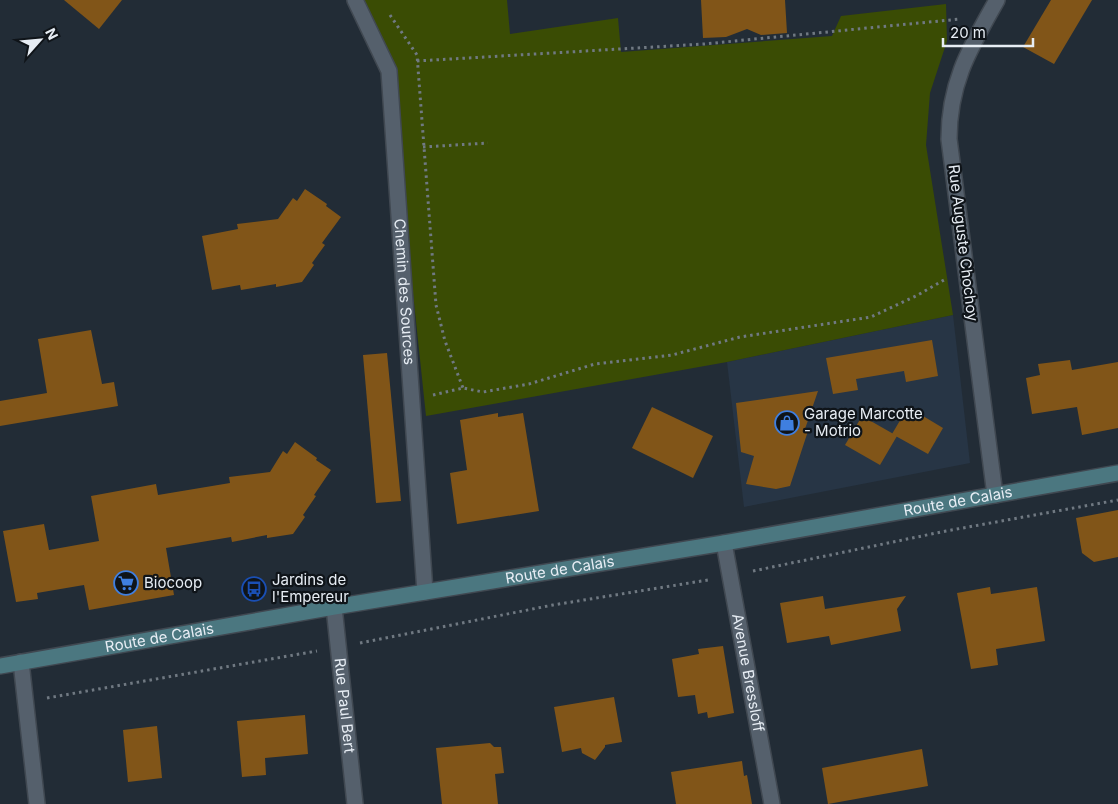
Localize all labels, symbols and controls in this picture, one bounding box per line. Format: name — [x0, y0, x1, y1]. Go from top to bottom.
north arrow — [15, 15, 65, 65]
scale bar — [943, 15, 1033, 47]
text: 20 m — [950, 23, 986, 42]
text: N — [42, 25, 62, 42]
street label: Rue Auguste Chochoy — [944, 163, 983, 323]
street label: Chemin des Sources — [390, 218, 419, 366]
place label: Garage Marcotte - Motrio — [804, 404, 923, 440]
shop icon: Garage Marcotte - Motrio — [774, 410, 800, 436]
street label: Route de Calais — [902, 482, 1014, 520]
street label: Route de Calais — [504, 551, 616, 588]
supermarket icon: Biocoop — [113, 570, 139, 596]
place label: Jardins de l'Empereur — [272, 570, 349, 606]
place label: Biocoop — [144, 573, 202, 592]
bus stop icon: Jardins de l'Empereur — [241, 576, 267, 602]
street label: Avenue Bressloff — [728, 612, 769, 734]
street label: Route de Calais — [104, 618, 215, 656]
street label: Rue Paul Bert — [330, 657, 360, 754]

